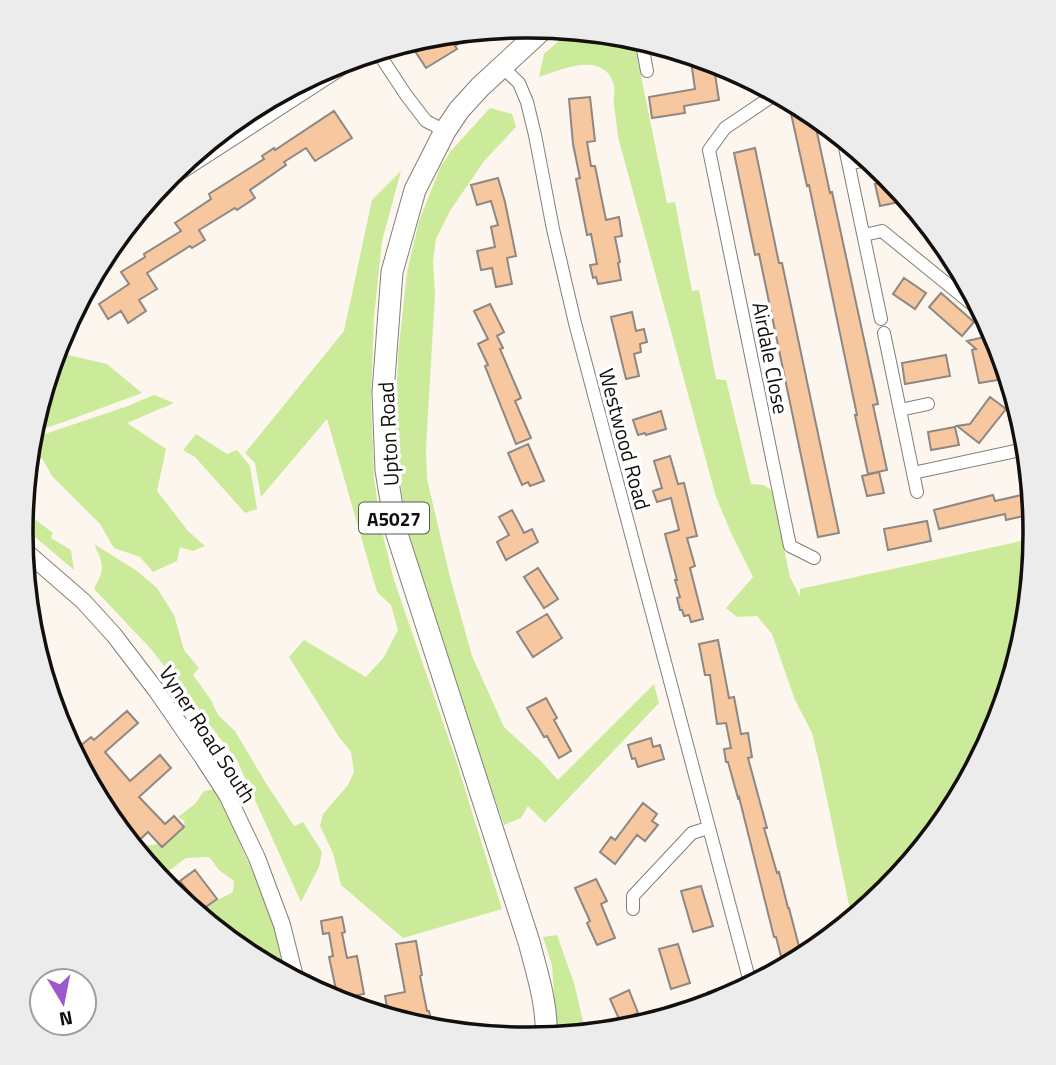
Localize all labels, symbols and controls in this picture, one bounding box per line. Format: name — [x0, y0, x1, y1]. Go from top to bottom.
street label: Airdale Close — [744, 299, 798, 417]
street label: Westwood Road — [591, 365, 659, 513]
street label: Upton Road — [369, 381, 407, 487]
road number: A5027 — [359, 503, 429, 534]
street label: Vyner Road South — [151, 659, 265, 809]
north arrow — [28, 967, 98, 1037]
text: N — [57, 1004, 75, 1035]

